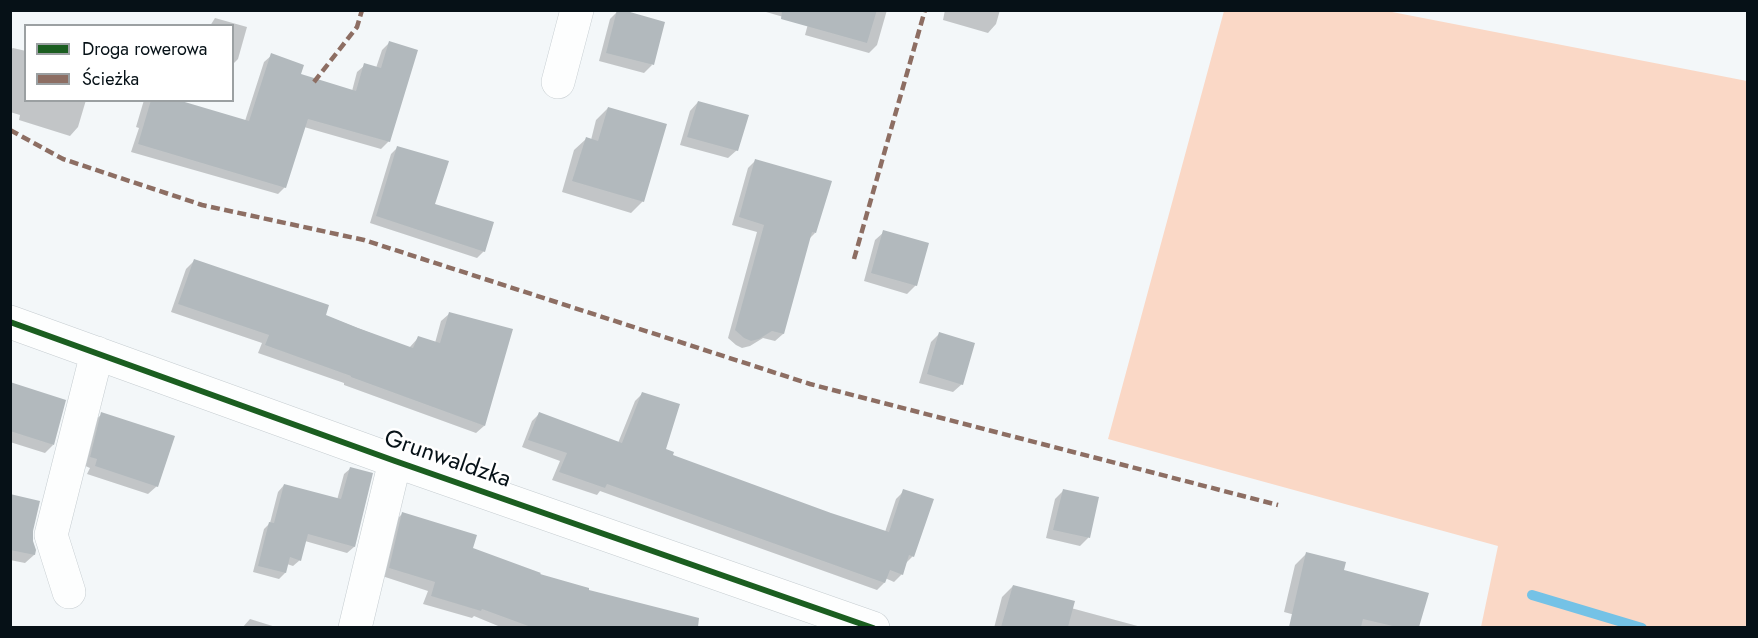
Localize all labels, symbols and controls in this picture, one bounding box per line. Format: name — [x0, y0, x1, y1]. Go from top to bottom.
legend — [24, 24, 234, 102]
text: Droga rowerowa — [82, 36, 207, 62]
text: Ścieżka — [82, 66, 139, 92]
street label: Grunwaldzka — [380, 425, 514, 495]

